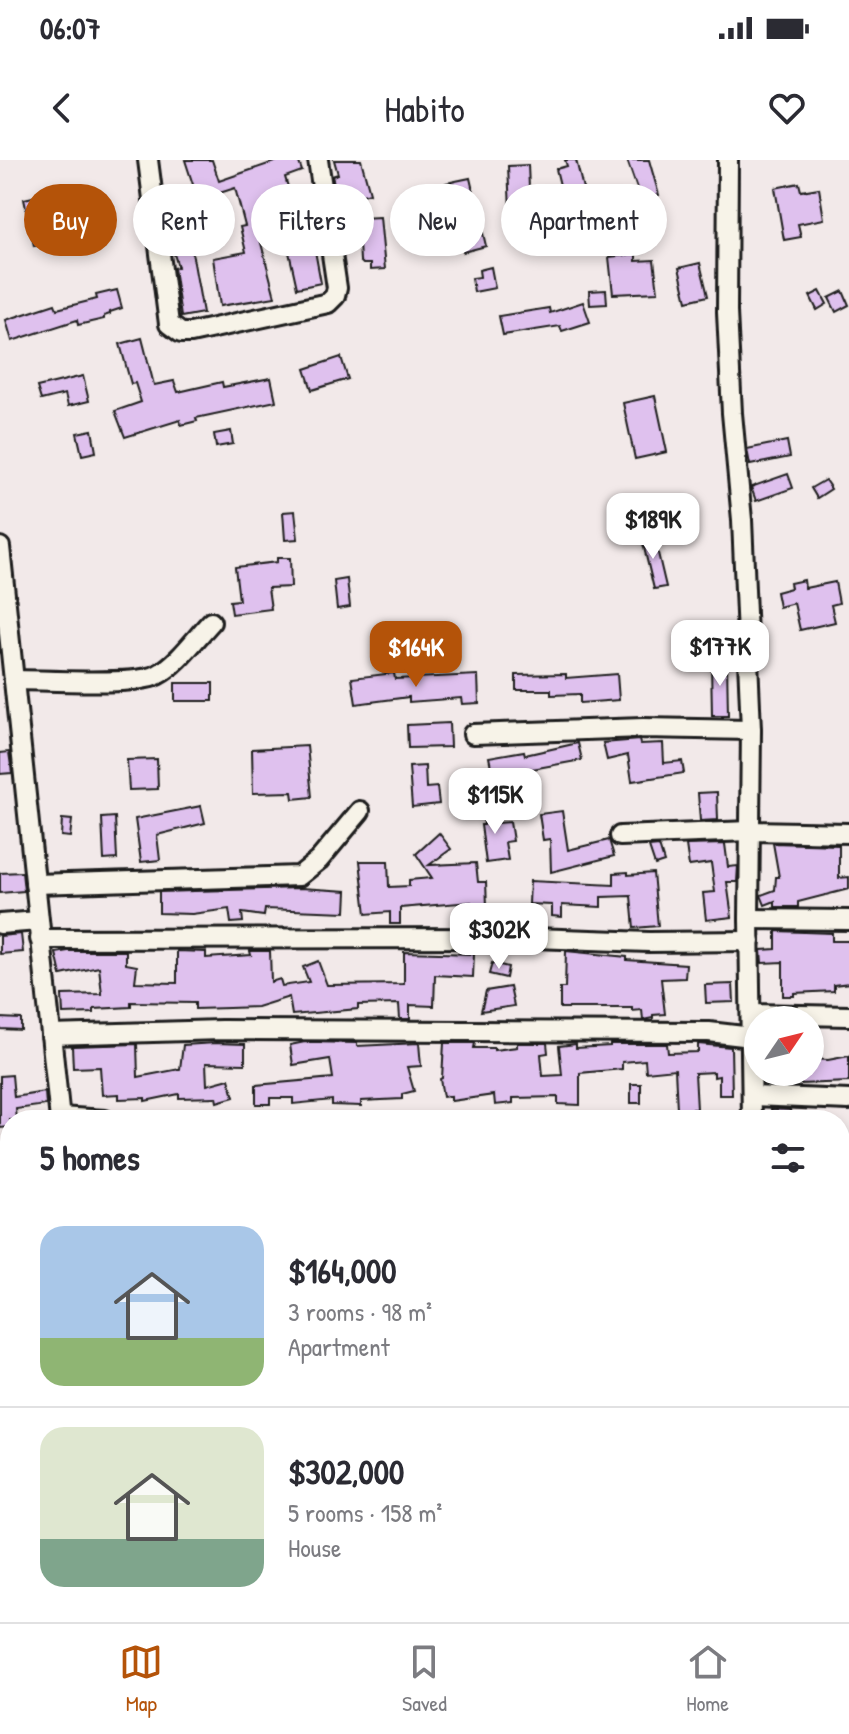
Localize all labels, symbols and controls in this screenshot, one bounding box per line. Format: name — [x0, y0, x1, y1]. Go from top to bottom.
text: 06:07 — [40, 8, 101, 48]
text: Habito — [384, 84, 465, 133]
icon: back — [40, 86, 84, 130]
icon: heart — [765, 86, 809, 130]
chip: Buy — [24, 184, 117, 256]
chip: Rent — [133, 184, 235, 256]
chip: Filters — [251, 184, 374, 256]
chip: New — [390, 184, 485, 256]
chip: Apartment — [501, 184, 667, 256]
pin: $189K — [597, 493, 709, 561]
text: $189K — [624, 501, 682, 536]
pin: $177K — [664, 620, 776, 688]
pin: $164K — [360, 621, 472, 689]
text: $177K — [689, 628, 751, 663]
text: $164K — [388, 629, 444, 664]
pin: $115K — [439, 768, 551, 836]
text: $115K — [467, 776, 523, 811]
pin: $302K — [443, 903, 555, 971]
text: $302K — [468, 911, 530, 946]
north arrow — [744, 1006, 824, 1086]
map controls — [744, 1006, 824, 1086]
text: 5 homes — [40, 1135, 140, 1181]
icon: filters — [766, 1136, 810, 1180]
text: $164,000 — [288, 1248, 396, 1294]
icon: home — [104, 1258, 200, 1354]
text: 3 rooms · 98 m² — [288, 1294, 432, 1329]
text: Apartment — [288, 1329, 390, 1364]
text: $302,000 — [288, 1449, 404, 1495]
icon: home — [104, 1459, 200, 1555]
text: 5 rooms · 158 m² — [288, 1495, 442, 1530]
text: House — [288, 1530, 341, 1565]
tab: Map — [119, 1640, 163, 1718]
tab: Saved — [402, 1640, 447, 1718]
tab: Home — [686, 1640, 730, 1718]

